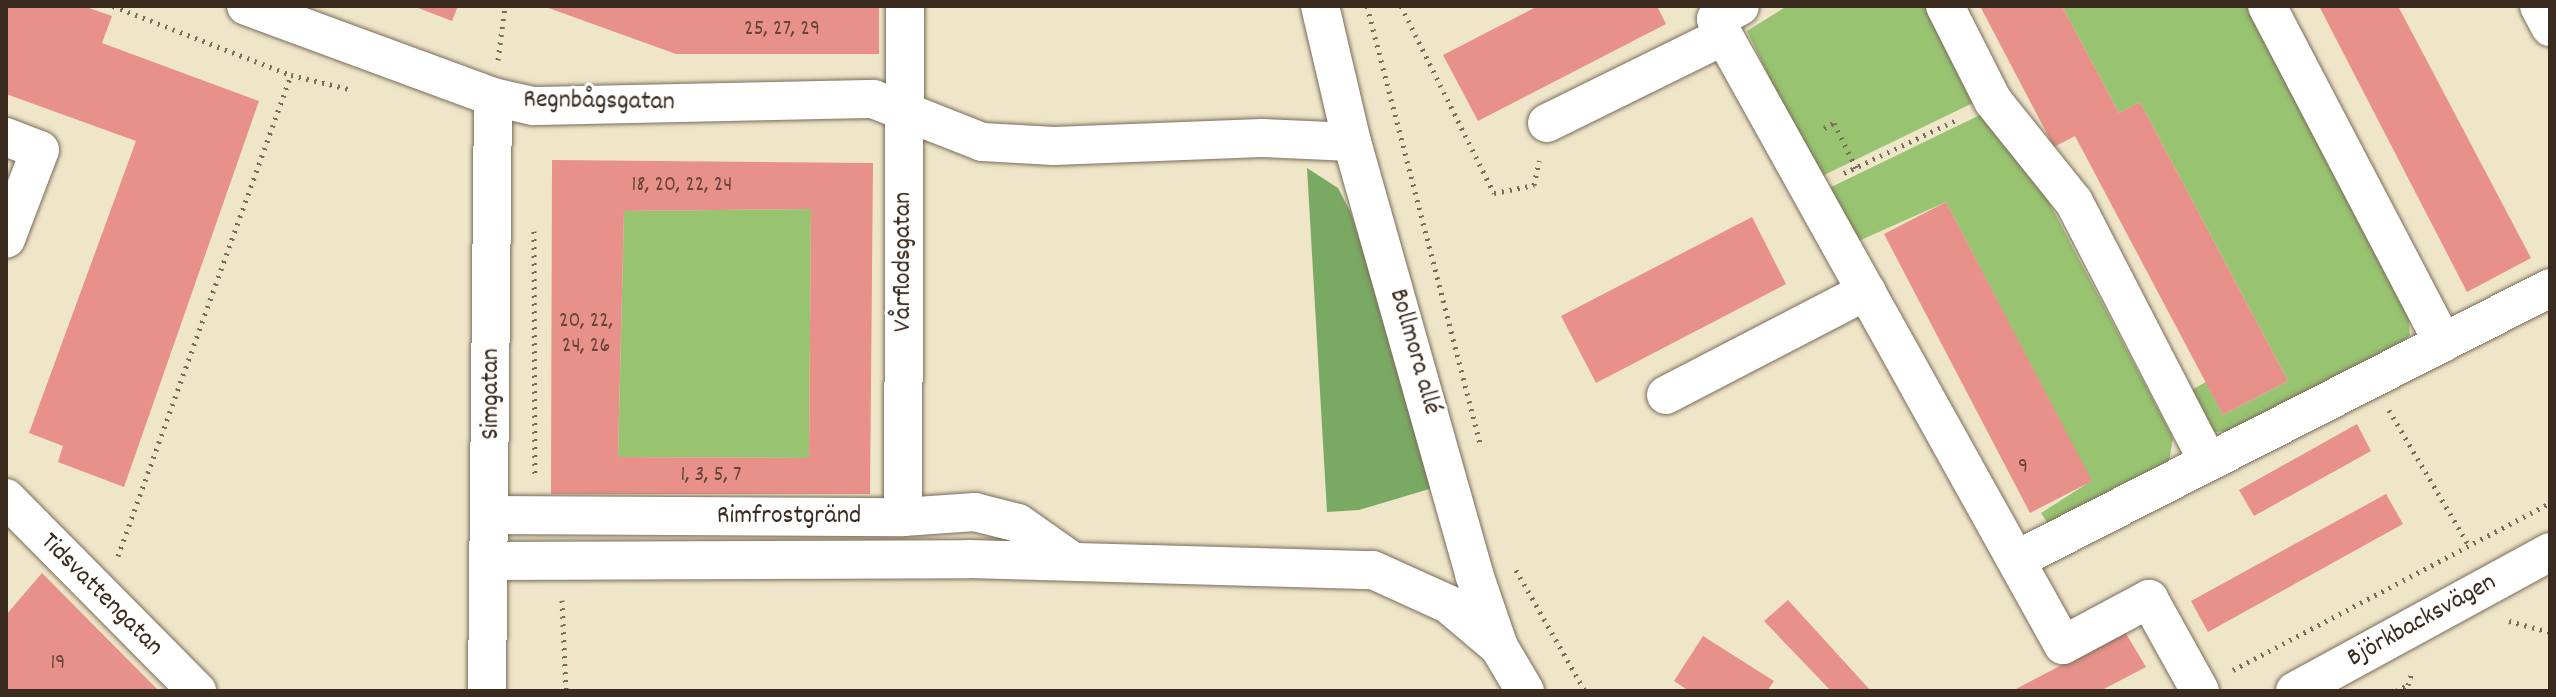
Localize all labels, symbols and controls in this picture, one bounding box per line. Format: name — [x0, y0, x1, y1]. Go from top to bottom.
house number: 25, 27, 29 — [744, 17, 820, 43]
street label: Regnbågsgatan — [523, 85, 675, 119]
house number: 18, 20, 22, 24 — [632, 173, 732, 199]
street label: Vårflodsgatan — [888, 192, 920, 332]
street label: Bollmora allé — [1381, 286, 1447, 418]
house number: 20, 22, 24, 26 — [559, 308, 613, 360]
street label: Simgatan — [476, 348, 508, 440]
house number: 9 — [2018, 455, 2028, 481]
house number: 1, 3, 5, 7 — [681, 463, 741, 489]
street label: Rimfrostgränd — [717, 501, 861, 533]
street label: Tidsvattengatan — [33, 527, 169, 663]
street label: Björkbacksvägen — [2342, 567, 2502, 675]
house number: 19 — [51, 651, 65, 677]

